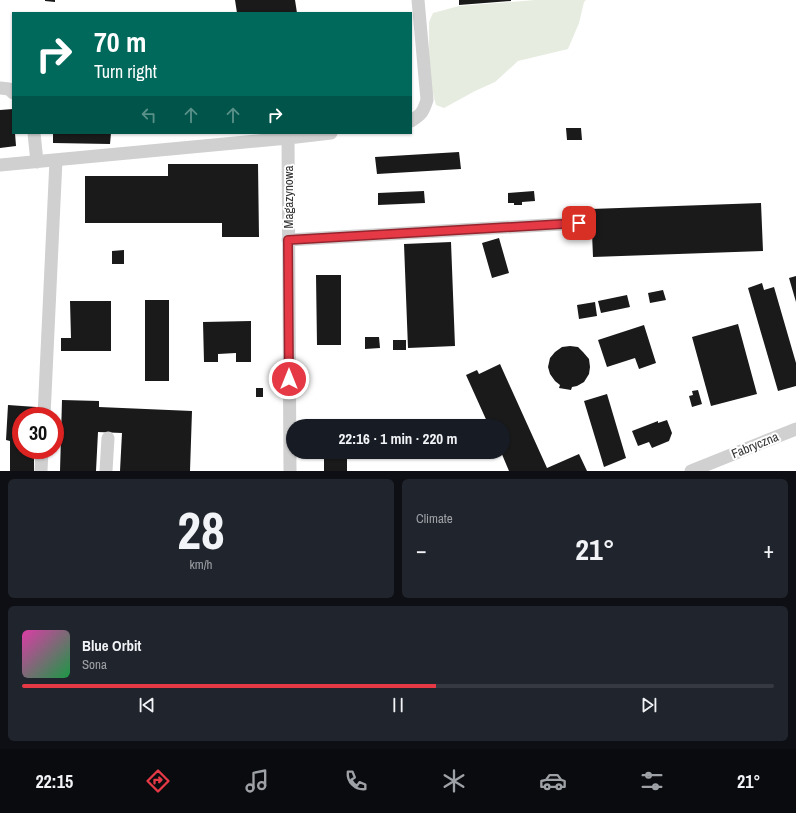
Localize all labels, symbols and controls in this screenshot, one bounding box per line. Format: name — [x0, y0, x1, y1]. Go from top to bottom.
text: 70 m — [94, 23, 146, 61]
icon: right — [28, 28, 80, 80]
text: Turn right — [94, 59, 157, 84]
icon: left — [138, 104, 160, 126]
icon: ahead — [180, 104, 202, 126]
icon: ahead — [222, 104, 244, 126]
icon: right — [264, 104, 286, 126]
street label: Magazynowa — [280, 166, 297, 228]
pin — [562, 206, 596, 240]
icon: arrive — [568, 212, 590, 234]
position arrow — [268, 358, 310, 400]
speed limit sign: 30 — [12, 407, 64, 459]
text: 22:16 · 1 min · 220 m — [339, 428, 457, 449]
street label: Fabryczna — [729, 428, 781, 462]
text: 28 — [177, 495, 225, 565]
text: Climate — [416, 510, 453, 527]
text: 21° — [575, 529, 615, 569]
text: − — [416, 535, 427, 565]
text: + — [763, 535, 774, 565]
text: km/h — [189, 556, 213, 573]
text: Blue Orbit — [82, 635, 141, 656]
text: Sona — [82, 656, 107, 673]
icon: previous — [136, 694, 158, 716]
icon: pause — [387, 694, 409, 716]
icon: next — [638, 694, 660, 716]
icon: directions — [144, 767, 172, 795]
icon: music — [243, 767, 271, 795]
icon: phone — [342, 767, 370, 795]
icon: climate — [440, 767, 468, 795]
icon: car — [539, 767, 567, 795]
icon: filters — [638, 767, 666, 795]
text: 22:15 — [35, 769, 73, 794]
text: 21° — [737, 769, 761, 794]

